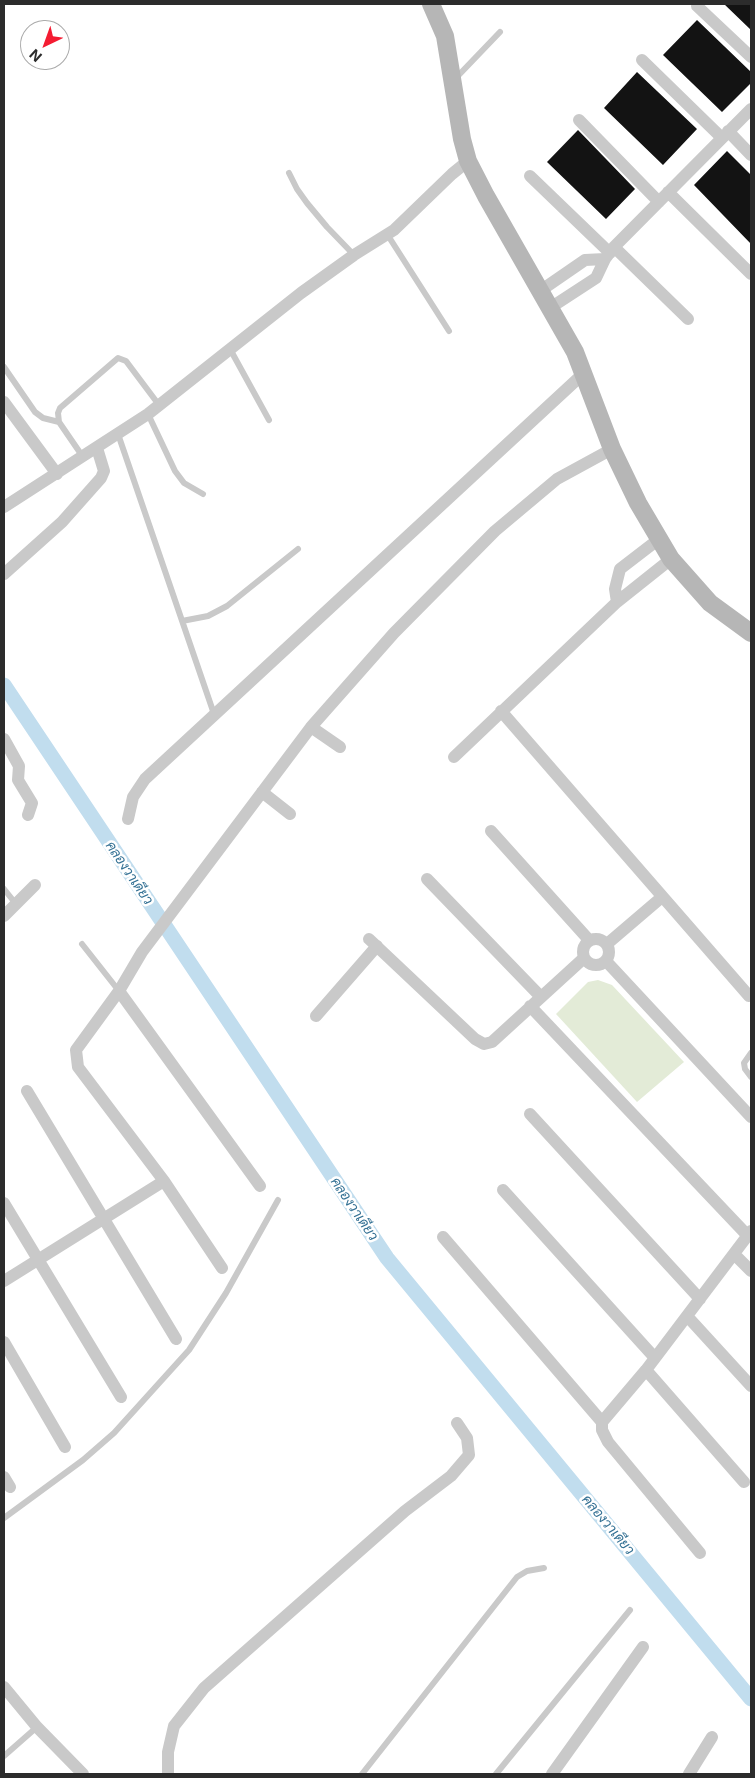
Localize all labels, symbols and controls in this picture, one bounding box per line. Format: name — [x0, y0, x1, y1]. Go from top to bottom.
north arrow — [20, 20, 70, 70]
text: N — [26, 46, 45, 66]
water label: คลองวาเดียว — [102, 838, 156, 908]
water label: คลองวาเดียว — [327, 1174, 381, 1244]
water label: คลองวาเดียว — [578, 1492, 638, 1558]

